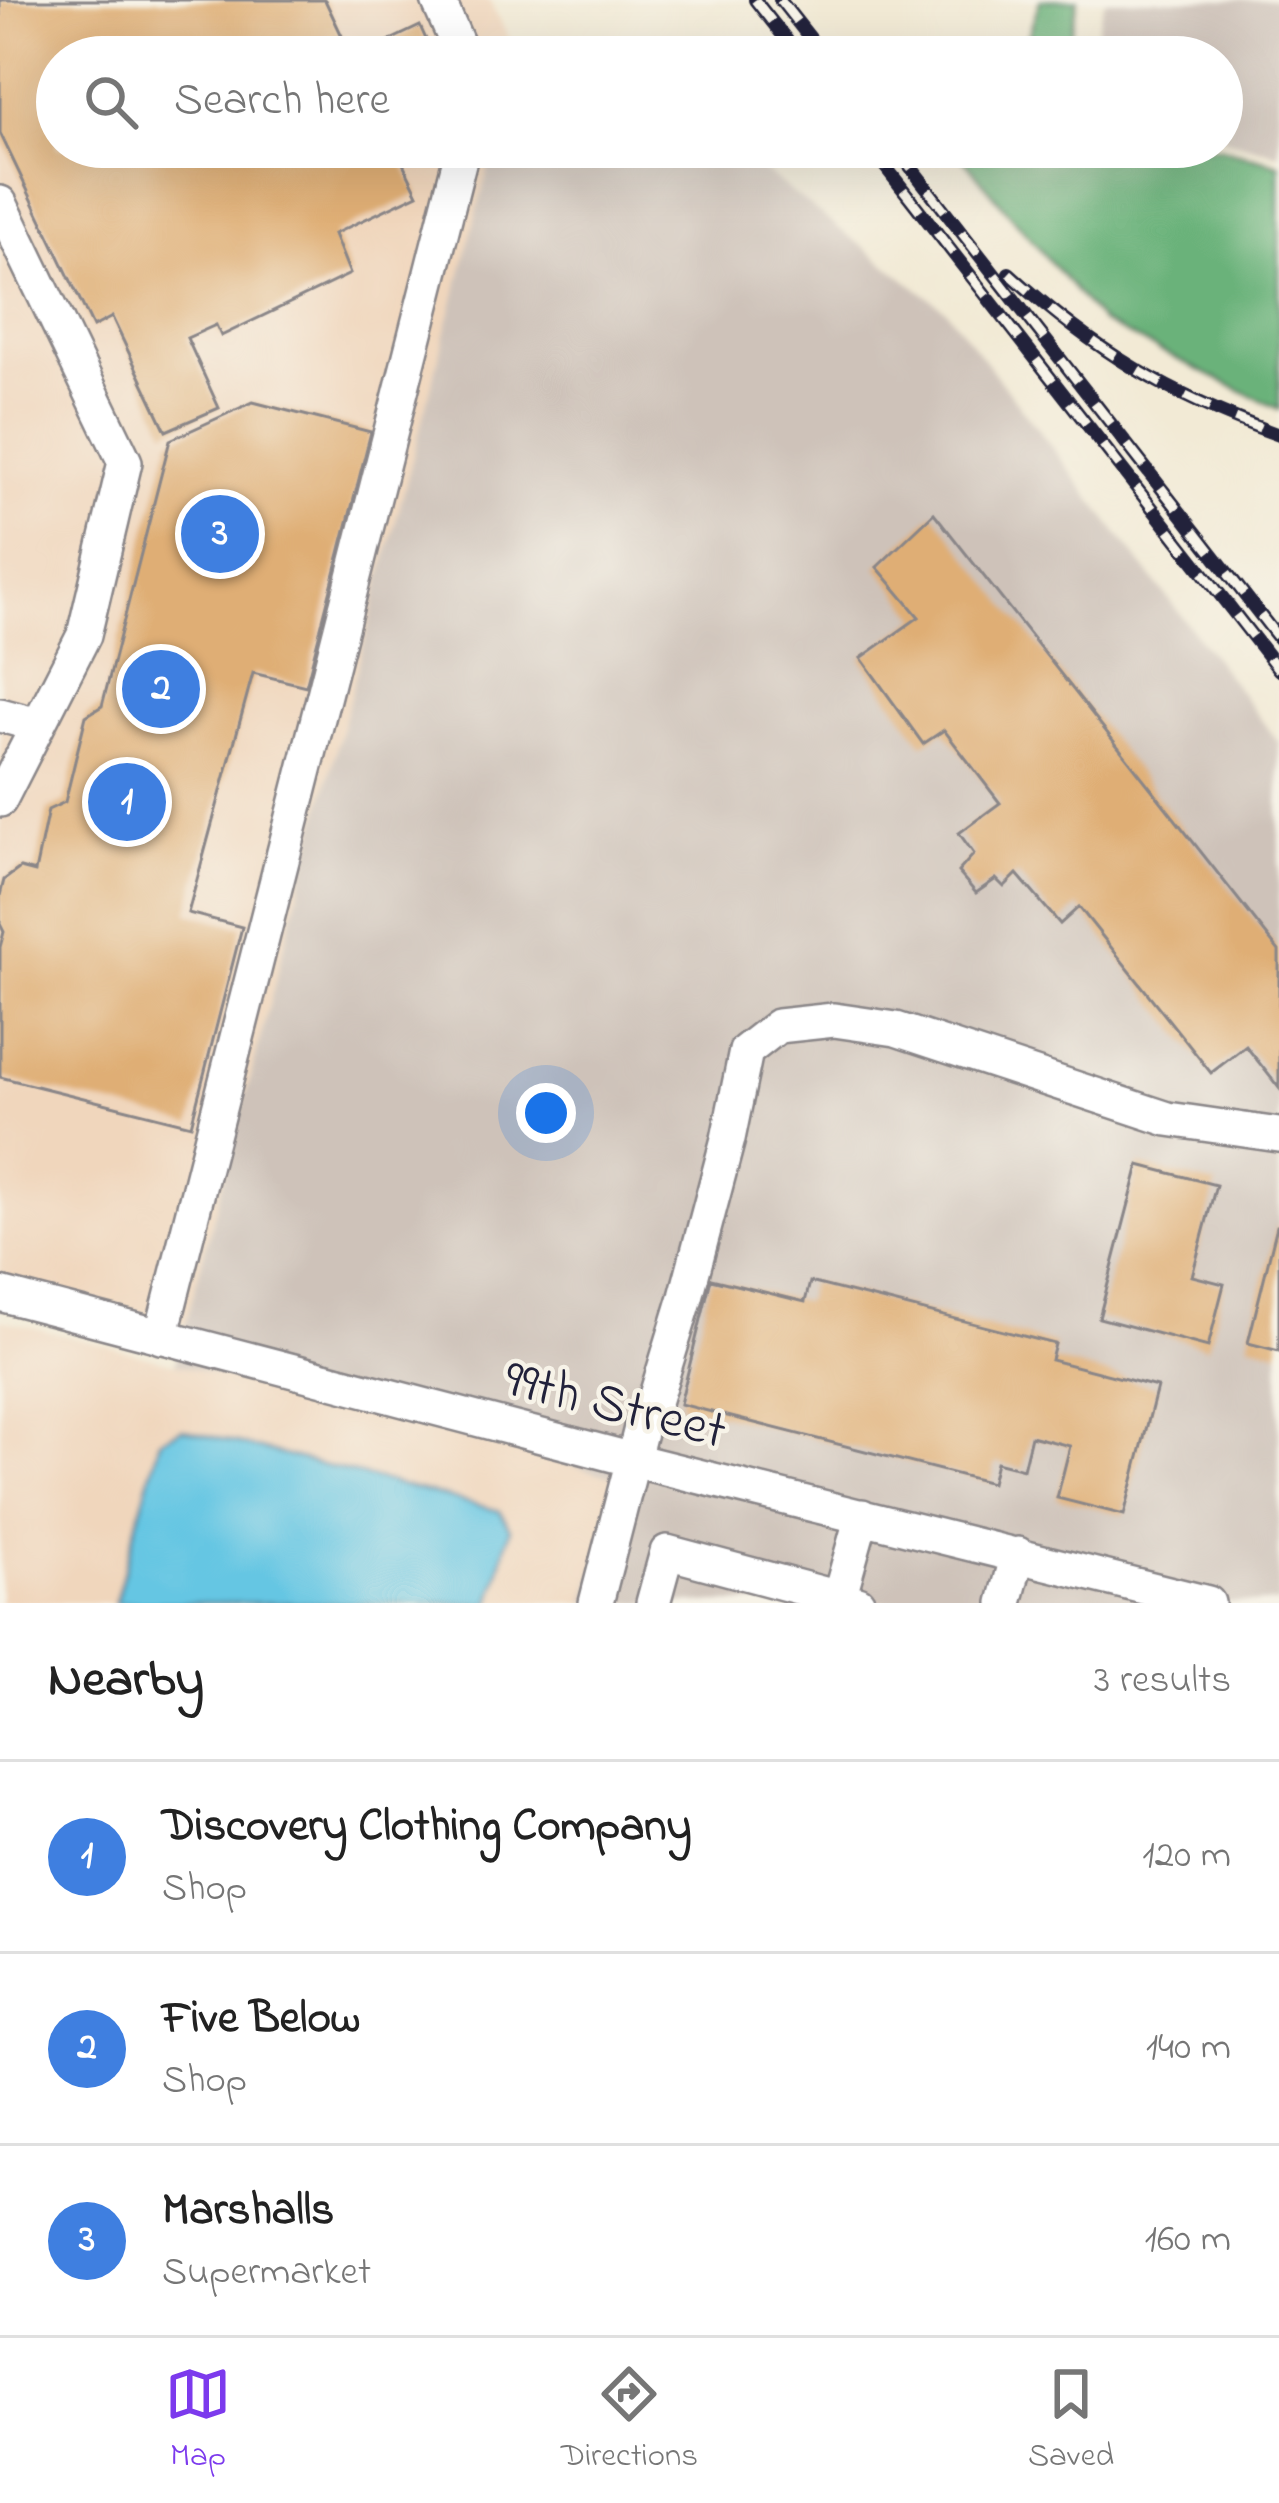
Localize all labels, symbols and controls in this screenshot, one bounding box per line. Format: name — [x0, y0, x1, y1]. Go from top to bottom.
search box — [36, 36, 1243, 168]
icon: search — [78, 69, 144, 135]
text: Search here — [174, 69, 390, 135]
pin: 3 — [181, 489, 259, 579]
pin: 2 — [122, 644, 200, 734]
pin: 1 — [88, 757, 166, 847]
your location — [516, 1083, 576, 1143]
street label: 99th Street — [496, 1343, 734, 1473]
text: Nearby — [48, 1644, 204, 1719]
text: 3 results — [1094, 1653, 1231, 1710]
text: Discovery Clothing Company — [162, 1795, 691, 1861]
text: 1 — [81, 1828, 93, 1885]
text: 120 m — [1142, 1828, 1231, 1885]
text: Shop — [162, 1861, 247, 1918]
text: Five Below — [162, 1987, 360, 2053]
text: 2 — [77, 2020, 97, 2077]
text: 140 m — [1146, 2020, 1231, 2077]
text: Shop — [162, 2053, 247, 2110]
text: Marshalls — [162, 2179, 334, 2245]
text: 3 — [79, 2212, 95, 2269]
text: 160 m — [1145, 2212, 1231, 2269]
text: Supermarket — [162, 2245, 371, 2302]
tab: Map — [165, 2361, 231, 2481]
tab: Directions — [561, 2361, 698, 2481]
tab: Saved — [1028, 2361, 1114, 2481]

